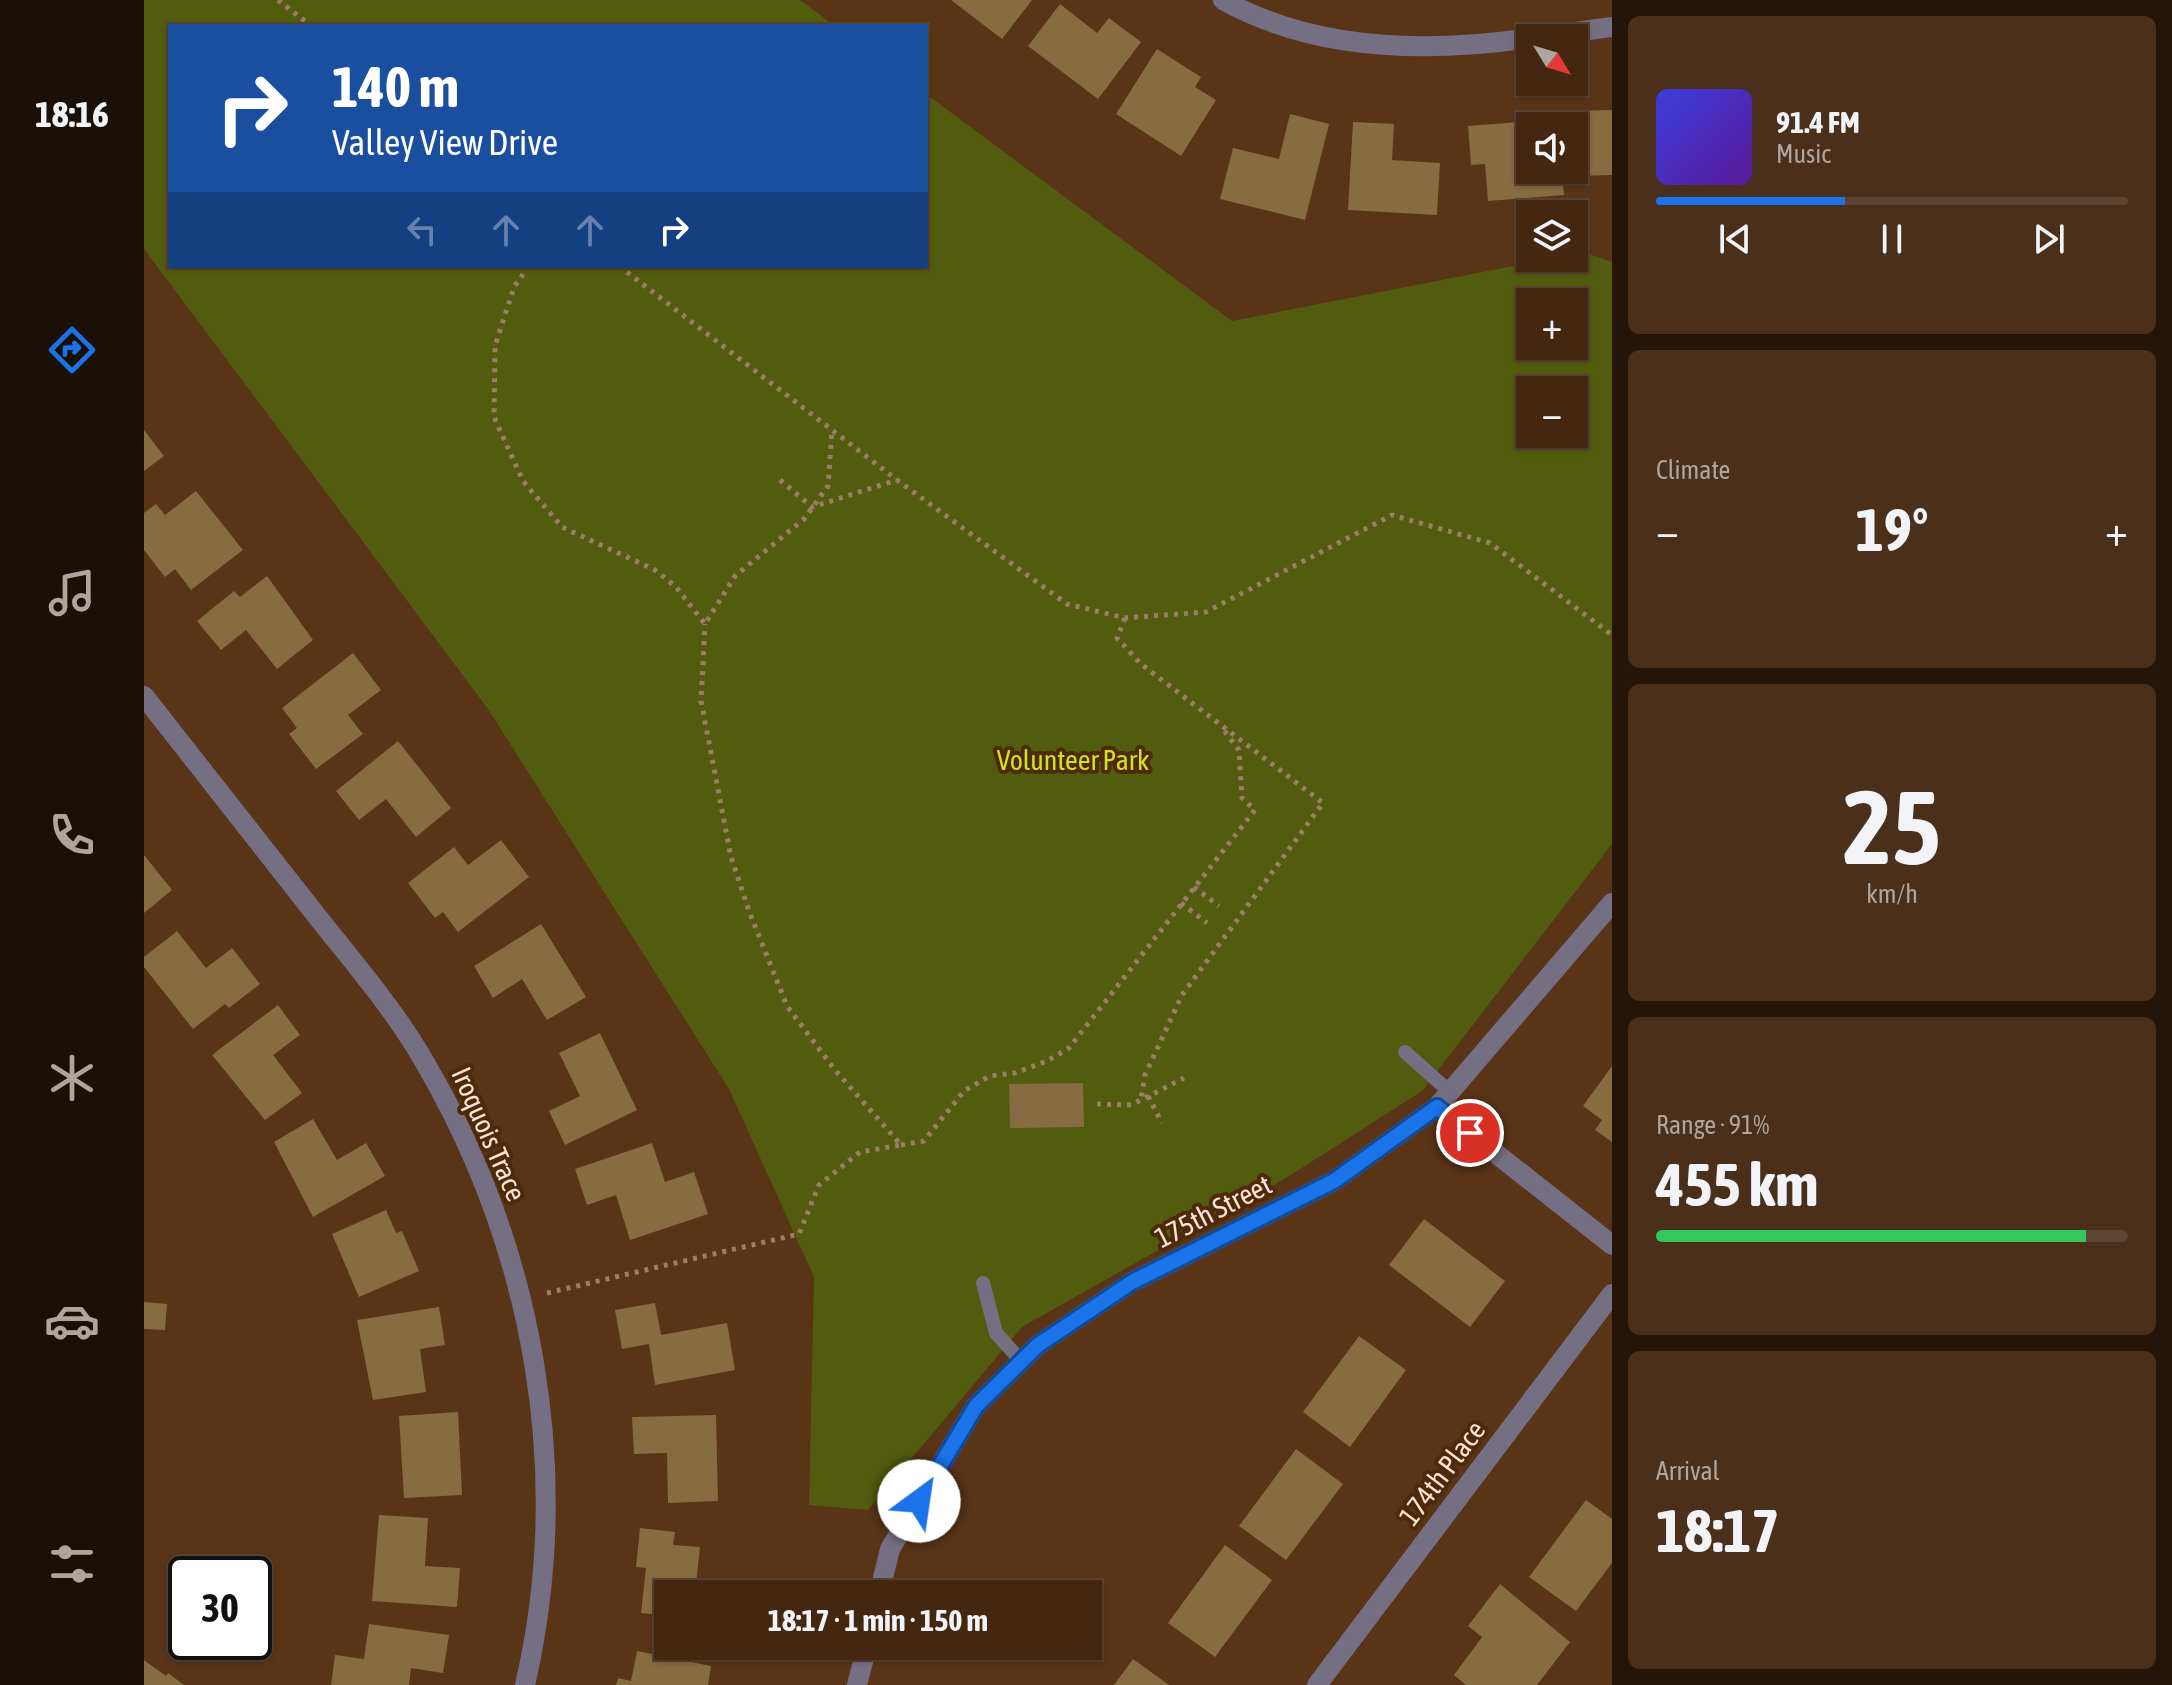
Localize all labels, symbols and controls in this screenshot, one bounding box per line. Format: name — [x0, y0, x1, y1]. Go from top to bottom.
north arrow — [1516, 24, 1588, 96]
map controls — [1516, 24, 1588, 448]
text: 140 m — [332, 55, 459, 119]
icon: right — [200, 56, 304, 160]
text: 18:16 — [35, 93, 109, 135]
text: 91.4 FM — [1776, 105, 1860, 139]
button: sound — [1516, 112, 1588, 184]
text: Valley View Drive — [332, 121, 558, 163]
text: Music — [1776, 139, 1831, 169]
button: layers — [1516, 200, 1588, 272]
icon: left — [400, 208, 444, 252]
icon: ahead — [484, 208, 528, 252]
icon: ahead — [568, 208, 612, 252]
icon: right — [652, 208, 696, 252]
icon: previous — [1713, 217, 1757, 261]
icon: pause — [1870, 217, 1914, 261]
icon: next — [2027, 217, 2071, 261]
button: + — [1516, 288, 1588, 360]
icon: directions — [44, 322, 100, 378]
button: − — [1516, 376, 1588, 448]
text: Climate — [1656, 455, 1730, 485]
text: 19° — [1856, 495, 1928, 564]
text: − — [1656, 505, 1679, 555]
text: + — [2105, 505, 2128, 555]
icon: music — [44, 565, 100, 621]
park label: Volunteer Park — [997, 744, 1149, 776]
text: 25 — [1843, 767, 1941, 886]
icon: phone — [44, 807, 100, 863]
text: km/h — [1866, 879, 1918, 909]
icon: climate — [44, 1050, 100, 1106]
street label: Iroquois Trace — [445, 1062, 533, 1206]
pin — [1436, 1099, 1504, 1167]
text: Range · 91% — [1656, 1110, 1769, 1140]
icon: arrive — [1448, 1111, 1492, 1155]
text: 455 km — [1656, 1150, 1818, 1219]
street label: 175th Street — [1149, 1168, 1277, 1254]
icon: car — [44, 1293, 100, 1349]
street label: 174th Place — [1392, 1415, 1492, 1531]
text: Arrival — [1656, 1456, 1720, 1486]
position arrow — [877, 1459, 961, 1543]
text: 18:17 — [1656, 1496, 1779, 1565]
icon: filters — [44, 1536, 100, 1592]
speed limit sign: 30 — [168, 1556, 272, 1660]
text: 18:17 · 1 min · 150 m — [768, 1603, 988, 1637]

